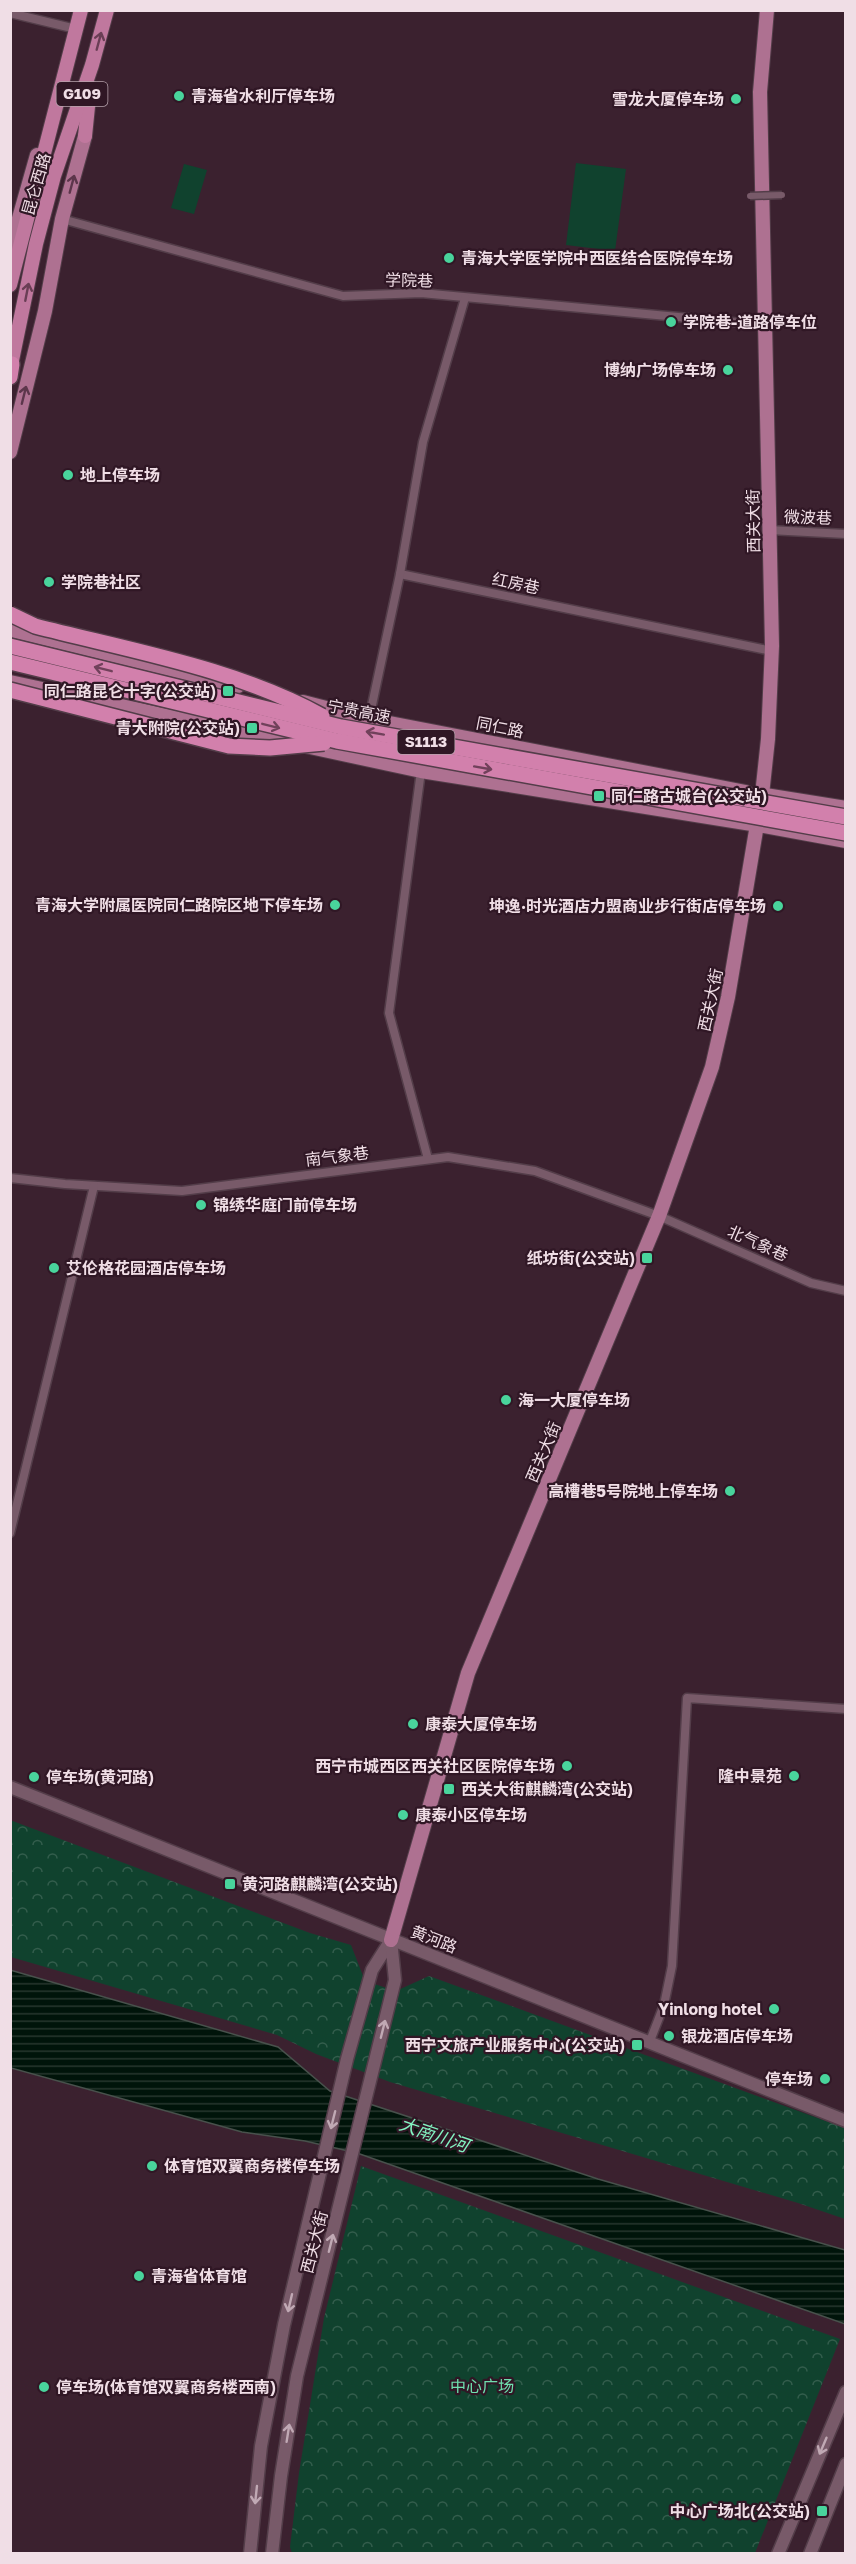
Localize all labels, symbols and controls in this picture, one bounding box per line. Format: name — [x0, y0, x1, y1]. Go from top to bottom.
one-way arrow — [93, 32, 105, 51]
road number: G109 — [56, 82, 107, 106]
place label: 青海省水利厅停车场 — [191, 86, 335, 106]
marker: 青海省水利厅停车场 — [172, 89, 186, 103]
place label: 雪龙大厦停车场 — [612, 89, 724, 109]
marker: 雪龙大厦停车场 — [729, 92, 743, 106]
street label: 昆仑西路 — [18, 150, 54, 218]
one-way arrow — [66, 175, 78, 194]
place label: 青海大学医学院中西医结合医院停车场 — [461, 248, 733, 268]
marker: 青海大学医学院中西医结合医院停车场 — [442, 251, 456, 265]
street label: 学院巷 — [385, 270, 433, 290]
one-way arrow — [22, 283, 33, 303]
place label: 学院巷-道路停车位 — [683, 312, 817, 332]
marker: 学院巷-道路停车位 — [664, 315, 678, 329]
place label: 博纳广场停车场 — [604, 360, 716, 380]
marker: 博纳广场停车场 — [721, 363, 735, 377]
one-way arrow — [19, 386, 31, 405]
place label: 地上停车场 — [80, 465, 160, 485]
marker: 地上停车场 — [61, 468, 75, 482]
street label: 西关大街 — [742, 489, 764, 553]
street label: 微波巷 — [784, 506, 832, 528]
street label: 红房巷 — [490, 568, 542, 598]
place label: 学院巷社区 — [61, 572, 141, 592]
marker: 学院巷社区 — [42, 575, 56, 589]
one-way arrow — [94, 662, 113, 674]
place label: 同仁路昆仑十字(公交站) — [44, 681, 216, 701]
marker: 同仁路昆仑十字(公交站) — [221, 684, 235, 698]
street label: 宁贵高速 — [326, 695, 392, 727]
street label: 同仁路 — [475, 713, 525, 741]
place label: 青大附院(公交站) — [116, 718, 240, 738]
one-way arrow — [262, 720, 281, 732]
marker: 青大附院(公交站) — [245, 721, 259, 735]
one-way arrow — [365, 727, 385, 738]
road number: S1113 — [398, 730, 454, 754]
one-way arrow — [473, 763, 492, 774]
place label: 同仁路古城台(公交站) — [611, 786, 767, 806]
marker: 同仁路古城台(公交站) — [592, 789, 606, 803]
place label: 青海大学附属医院同仁路院区地下停车场 — [35, 895, 323, 915]
place label: 坤逸·时光酒店力盟商业步行街店停车场 — [489, 896, 766, 916]
marker: 青海大学附属医院同仁路院区地下停车场 — [328, 898, 342, 912]
marker: 坤逸·时光酒店力盟商业步行街店停车场 — [771, 899, 785, 913]
street label: 西关大街 — [694, 967, 726, 1033]
street label: 南气象巷 — [304, 1142, 370, 1170]
place label: 锦绣华庭门前停车场 — [213, 1195, 357, 1215]
marker: 锦绣华庭门前停车场 — [194, 1198, 208, 1212]
street label: 北气象巷 — [725, 1221, 791, 1265]
place label: 纸坊街(公交站) — [527, 1248, 635, 1268]
marker: 纸坊街(公交站) — [640, 1251, 654, 1265]
place label: 艾伦格花园酒店停车场 — [66, 1258, 226, 1278]
marker: 艾伦格花园酒店停车场 — [47, 1261, 61, 1275]
place label: 海一大厦停车场 — [518, 1390, 630, 1410]
marker: 海一大厦停车场 — [499, 1393, 513, 1407]
street label: 西关大街 — [521, 1419, 565, 1485]
place label: 高槽巷5号院地上停车场 — [548, 1481, 718, 1501]
marker: 高槽巷5号院地上停车场 — [723, 1484, 737, 1498]
place label: 康泰大厦停车场 — [425, 1714, 537, 1734]
marker: 康泰大厦停车场 — [406, 1717, 420, 1731]
place label: 西宁市城西区西关社区医院停车场 — [315, 1756, 555, 1776]
marker: 西宁市城西区西关社区医院停车场 — [560, 1759, 574, 1773]
place label: 隆中景苑 — [718, 1766, 782, 1786]
place label: 停车场(黄河路) — [46, 1767, 154, 1787]
marker: 隆中景苑 — [787, 1769, 801, 1783]
marker: 停车场(黄河路) — [27, 1770, 41, 1784]
place label: 西关大街麒麟湾(公交站) — [461, 1779, 633, 1799]
marker: 西关大街麒麟湾(公交站) — [442, 1782, 456, 1796]
place label: 康泰小区停车场 — [415, 1805, 527, 1825]
marker: 康泰小区停车场 — [396, 1808, 410, 1822]
place label: 黄河路麒麟湾(公交站) — [242, 1874, 398, 1894]
marker: 黄河路麒麟湾(公交站) — [223, 1877, 237, 1891]
street label: 黄河路 — [408, 1921, 460, 1957]
place label: Yinlong hotel — [658, 1999, 763, 2019]
marker: Yinlong hotel — [767, 2002, 781, 2016]
one-way arrow — [378, 2020, 390, 2039]
place label: 银龙酒店停车场 — [681, 2026, 793, 2046]
marker: 银龙酒店停车场 — [662, 2029, 676, 2043]
place label: 西宁文旅产业服务中心(公交站) — [405, 2035, 625, 2055]
marker: 西宁文旅产业服务中心(公交站) — [630, 2038, 644, 2052]
place label: 停车场 — [765, 2069, 813, 2089]
marker: 停车场 — [818, 2072, 832, 2086]
one-way arrow — [327, 2110, 339, 2129]
water label: 大南川河 — [397, 2112, 475, 2157]
place label: 体育馆双翼商务楼停车场 — [164, 2156, 340, 2176]
marker: 体育馆双翼商务楼停车场 — [145, 2159, 159, 2173]
street label: 西关大街 — [297, 2209, 331, 2275]
one-way arrow — [326, 2234, 337, 2253]
place label: 青海省体育馆 — [151, 2266, 247, 2286]
marker: 青海省体育馆 — [132, 2269, 146, 2283]
one-way arrow — [283, 2293, 295, 2312]
park label: 中心广场 — [450, 2376, 514, 2396]
place label: 停车场(体育馆双翼商务楼西南) — [56, 2377, 276, 2397]
marker: 停车场(体育馆双翼商务楼西南) — [37, 2380, 51, 2394]
one-way arrow — [282, 2424, 293, 2443]
one-way arrow — [817, 2437, 828, 2455]
one-way arrow — [250, 2484, 261, 2504]
place label: 中心广场北(公交站) — [670, 2501, 810, 2521]
marker: 中心广场北(公交站) — [815, 2504, 829, 2518]

